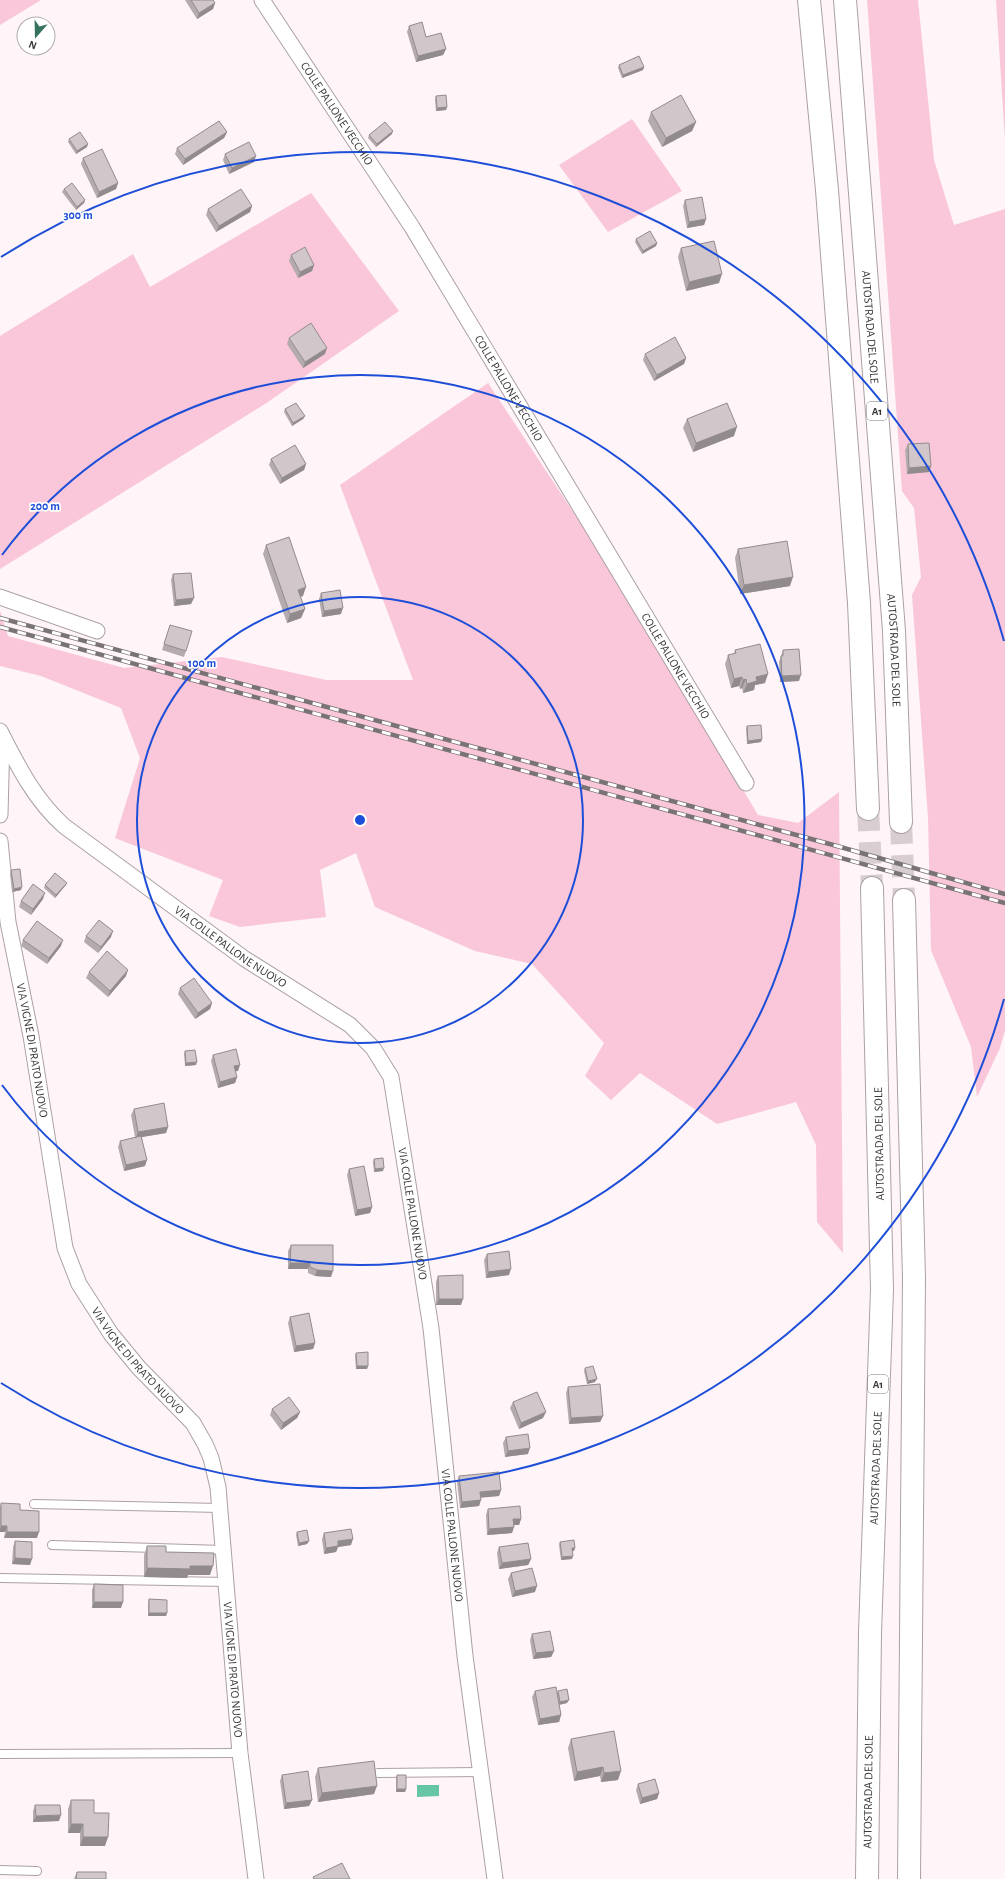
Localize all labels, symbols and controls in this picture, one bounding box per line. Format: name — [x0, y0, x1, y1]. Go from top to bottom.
north arrow — [16, 16, 56, 56]
text: N — [27, 38, 38, 51]
street label: COLLE PALLONE VECCHIO — [299, 60, 376, 168]
text: 300 m — [63, 209, 93, 221]
street label: AUTOSTRADA DEL SOLE — [860, 270, 881, 384]
street label: COLLE PALLONE VECCHIO — [472, 333, 545, 443]
road number: A1 — [867, 402, 887, 420]
text: 200 m — [30, 500, 60, 512]
street label: AUTOSTRADA DEL SOLE — [885, 593, 903, 707]
street label: COLLE PALLONE VECCHIO — [639, 611, 712, 721]
text: 100 m — [188, 657, 216, 669]
centre of rings — [353, 813, 367, 827]
street label: VIA COLLE PALLONE NUOVO — [172, 903, 289, 990]
street label: VIA VIGNE DI PRATO NUOVO — [14, 982, 50, 1119]
street label: AUTOSTRADA DEL SOLE — [872, 1087, 886, 1201]
street label: VIA COLLE PALLONE NUOVO — [396, 1147, 429, 1281]
street label: VIA VIGNE DI PRATO NUOVO — [89, 1305, 187, 1417]
road number: A1 — [868, 1375, 888, 1393]
street label: AUTOSTRADA DEL SOLE — [868, 1411, 884, 1525]
street label: VIA COLLE PALLONE NUOVO — [440, 1468, 465, 1603]
street label: VIA VIGNE DI PRATO NUOVO — [222, 1601, 245, 1738]
street label: AUTOSTRADA DEL SOLE — [861, 1735, 875, 1849]

